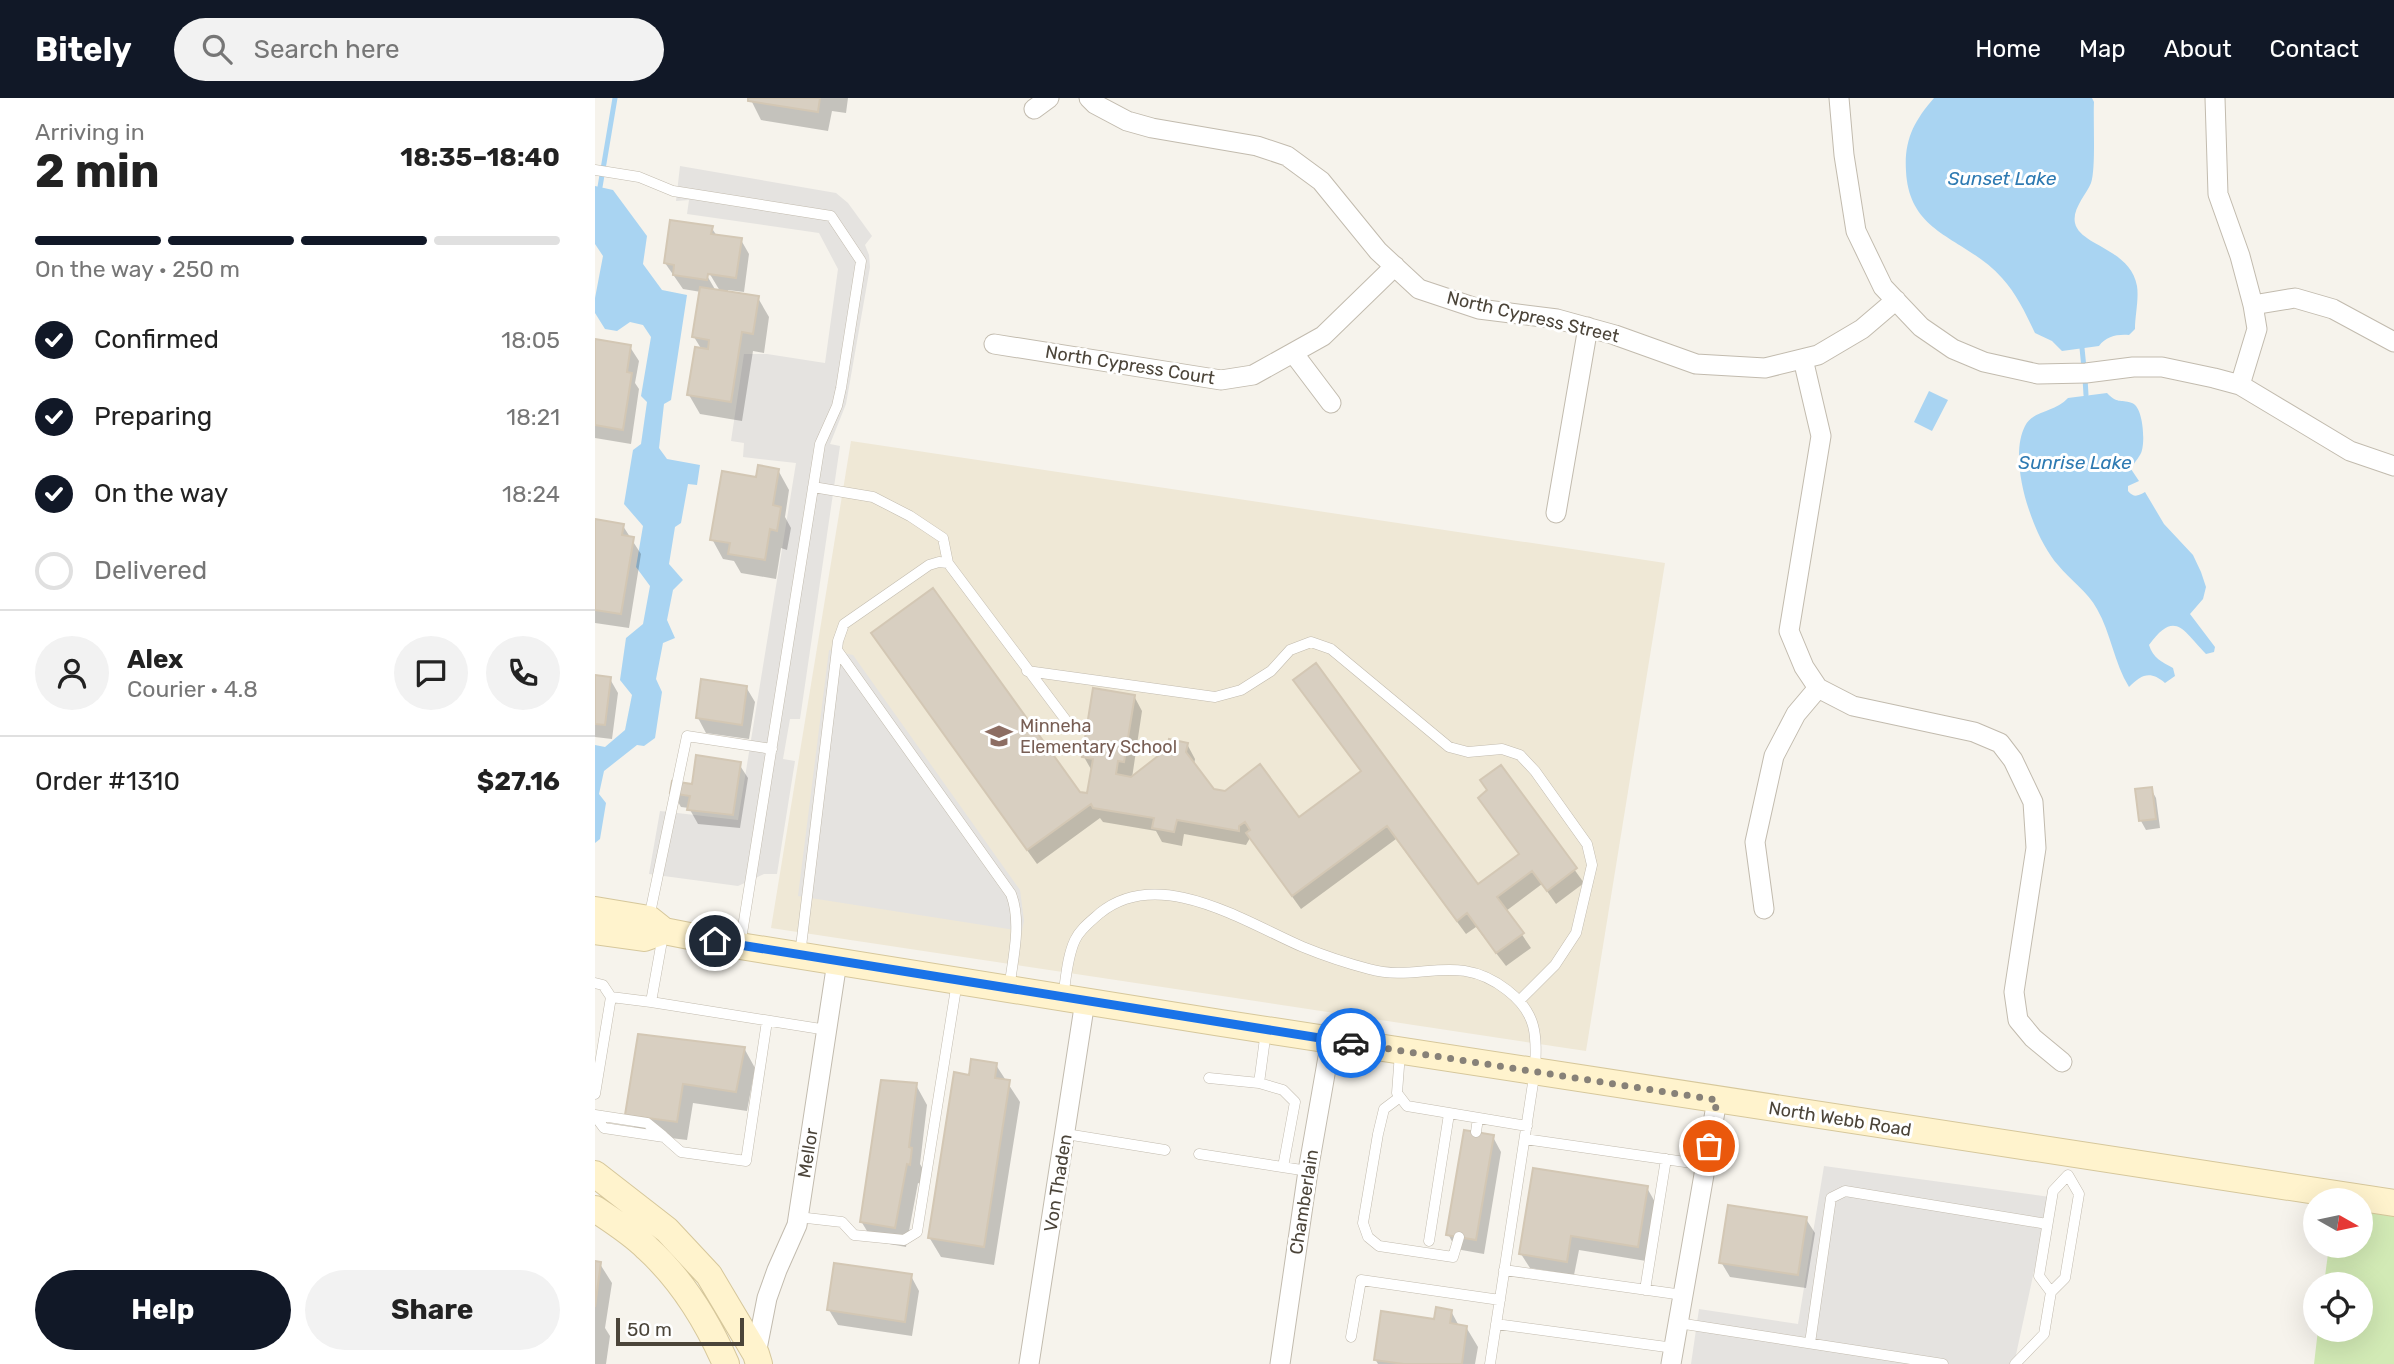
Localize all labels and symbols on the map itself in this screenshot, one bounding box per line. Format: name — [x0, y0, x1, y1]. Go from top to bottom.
water label: Sunset Lake — [1948, 167, 2057, 190]
street label: North Cypress Street — [1445, 286, 1621, 348]
street label: North Cypress Court — [1044, 341, 1216, 389]
water label: Sunrise Lake — [2018, 451, 2132, 474]
place label: Minneha Elementary School — [1020, 715, 1177, 758]
school or university icon: Minneha Elementary School — [984, 721, 1014, 751]
pin — [685, 911, 745, 971]
courier — [1316, 1008, 1386, 1078]
street label: North Webb Road — [1767, 1097, 1913, 1141]
pin — [1679, 1116, 1739, 1176]
street label: Mellor — [793, 1126, 823, 1180]
street label: Von Thaden — [1039, 1133, 1077, 1233]
street label: Chamberlain — [1285, 1148, 1323, 1256]
north arrow — [2303, 1188, 2373, 1258]
scale bar — [616, 1315, 744, 1347]

